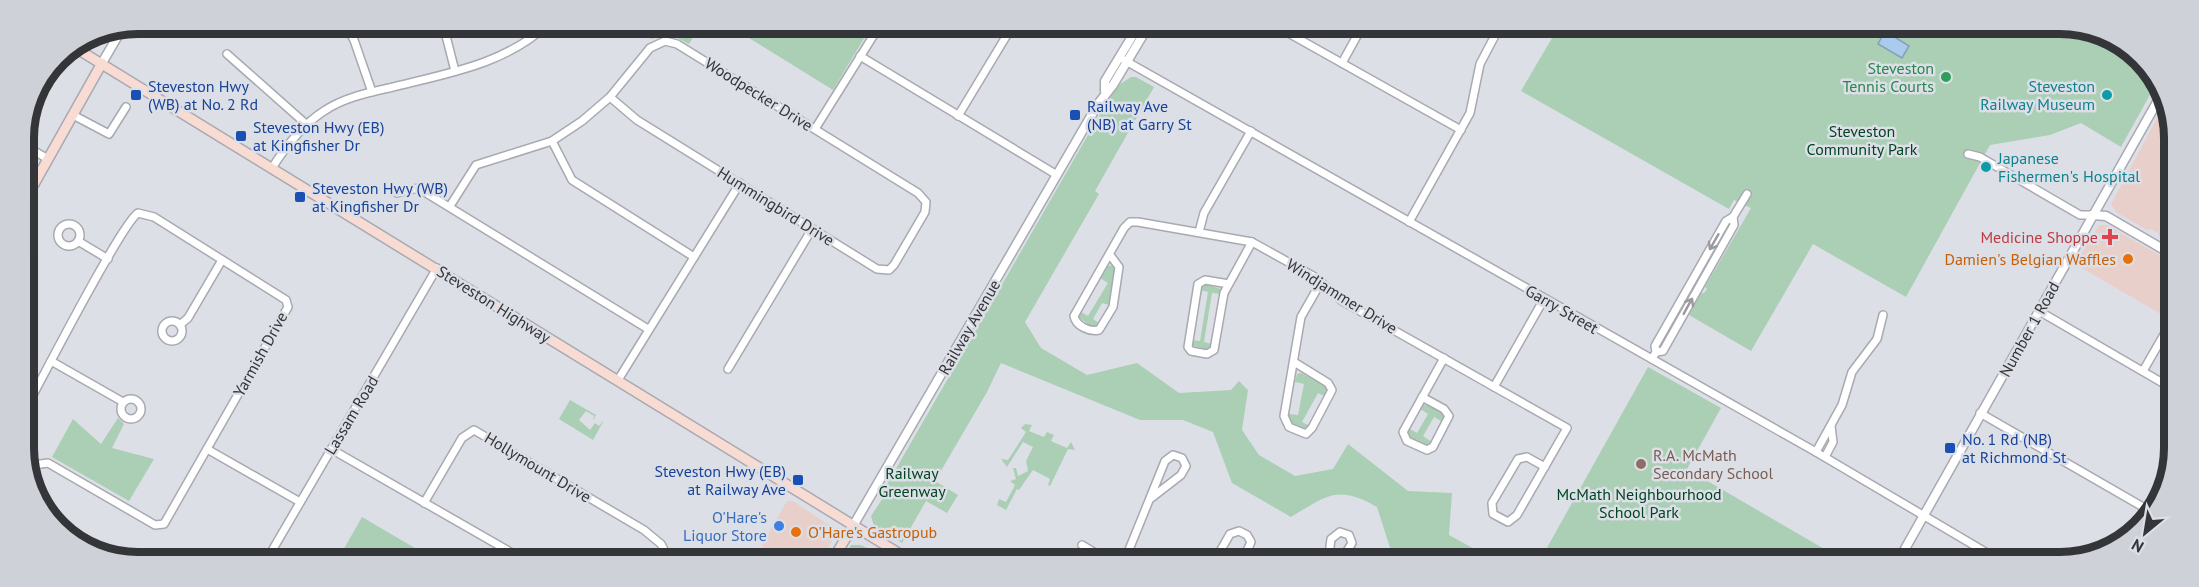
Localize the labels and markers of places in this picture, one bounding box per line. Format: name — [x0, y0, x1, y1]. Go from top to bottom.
place label: Steveston Tennis Courts — [1842, 58, 1934, 96]
marker: Steveston Tennis Courts — [1939, 70, 1953, 84]
place label: Steveston Hwy (WB) at No. 2 Rd — [148, 76, 258, 114]
place label: Steveston Railway Museum — [1980, 76, 2095, 114]
marker: Steveston Hwy (WB) at No. 2 Rd — [129, 88, 143, 102]
marker: Steveston Railway Museum — [2100, 88, 2114, 102]
place label: Railway Ave (NB) at Garry St — [1087, 96, 1192, 134]
marker: Railway Ave (NB) at Garry St — [1068, 108, 1082, 122]
place label: Steveston Hwy (EB) at Kingfisher Dr — [253, 117, 384, 155]
marker: Steveston Hwy (EB) at Kingfisher Dr — [234, 129, 248, 143]
place label: Japanese Fishermen's Hospital — [1997, 148, 2140, 186]
marker: Japanese Fishermen's Hospital — [1979, 160, 1993, 174]
place label: Steveston Hwy (WB) at Kingfisher Dr — [312, 178, 448, 216]
marker: Steveston Hwy (WB) at Kingfisher Dr — [293, 190, 307, 204]
place label: Medicine Shoppe — [1980, 227, 2098, 247]
marker: Medicine Shoppe — [2103, 230, 2117, 244]
place label: Damien's Belgian Waffles — [1944, 249, 2116, 269]
marker: Damien's Belgian Waffles — [2121, 252, 2135, 266]
place label: No. 1 Rd (NB) at Richmond St — [1962, 429, 2067, 467]
marker: No. 1 Rd (NB) at Richmond St — [1943, 441, 1957, 455]
place label: R.A. McMath Secondary School — [1653, 445, 1773, 483]
marker: R.A. McMath Secondary School — [1634, 457, 1648, 471]
place label: Steveston Hwy (EB) at Railway Ave — [655, 461, 786, 499]
marker: Steveston Hwy (EB) at Railway Ave — [791, 473, 805, 487]
place label: O'Hare's Liquor Store — [683, 507, 767, 545]
marker: O'Hare's Liquor Store — [772, 519, 786, 533]
place label: O'Hare's Gastropub — [808, 522, 937, 542]
marker: O'Hare's Gastropub — [789, 525, 803, 539]

